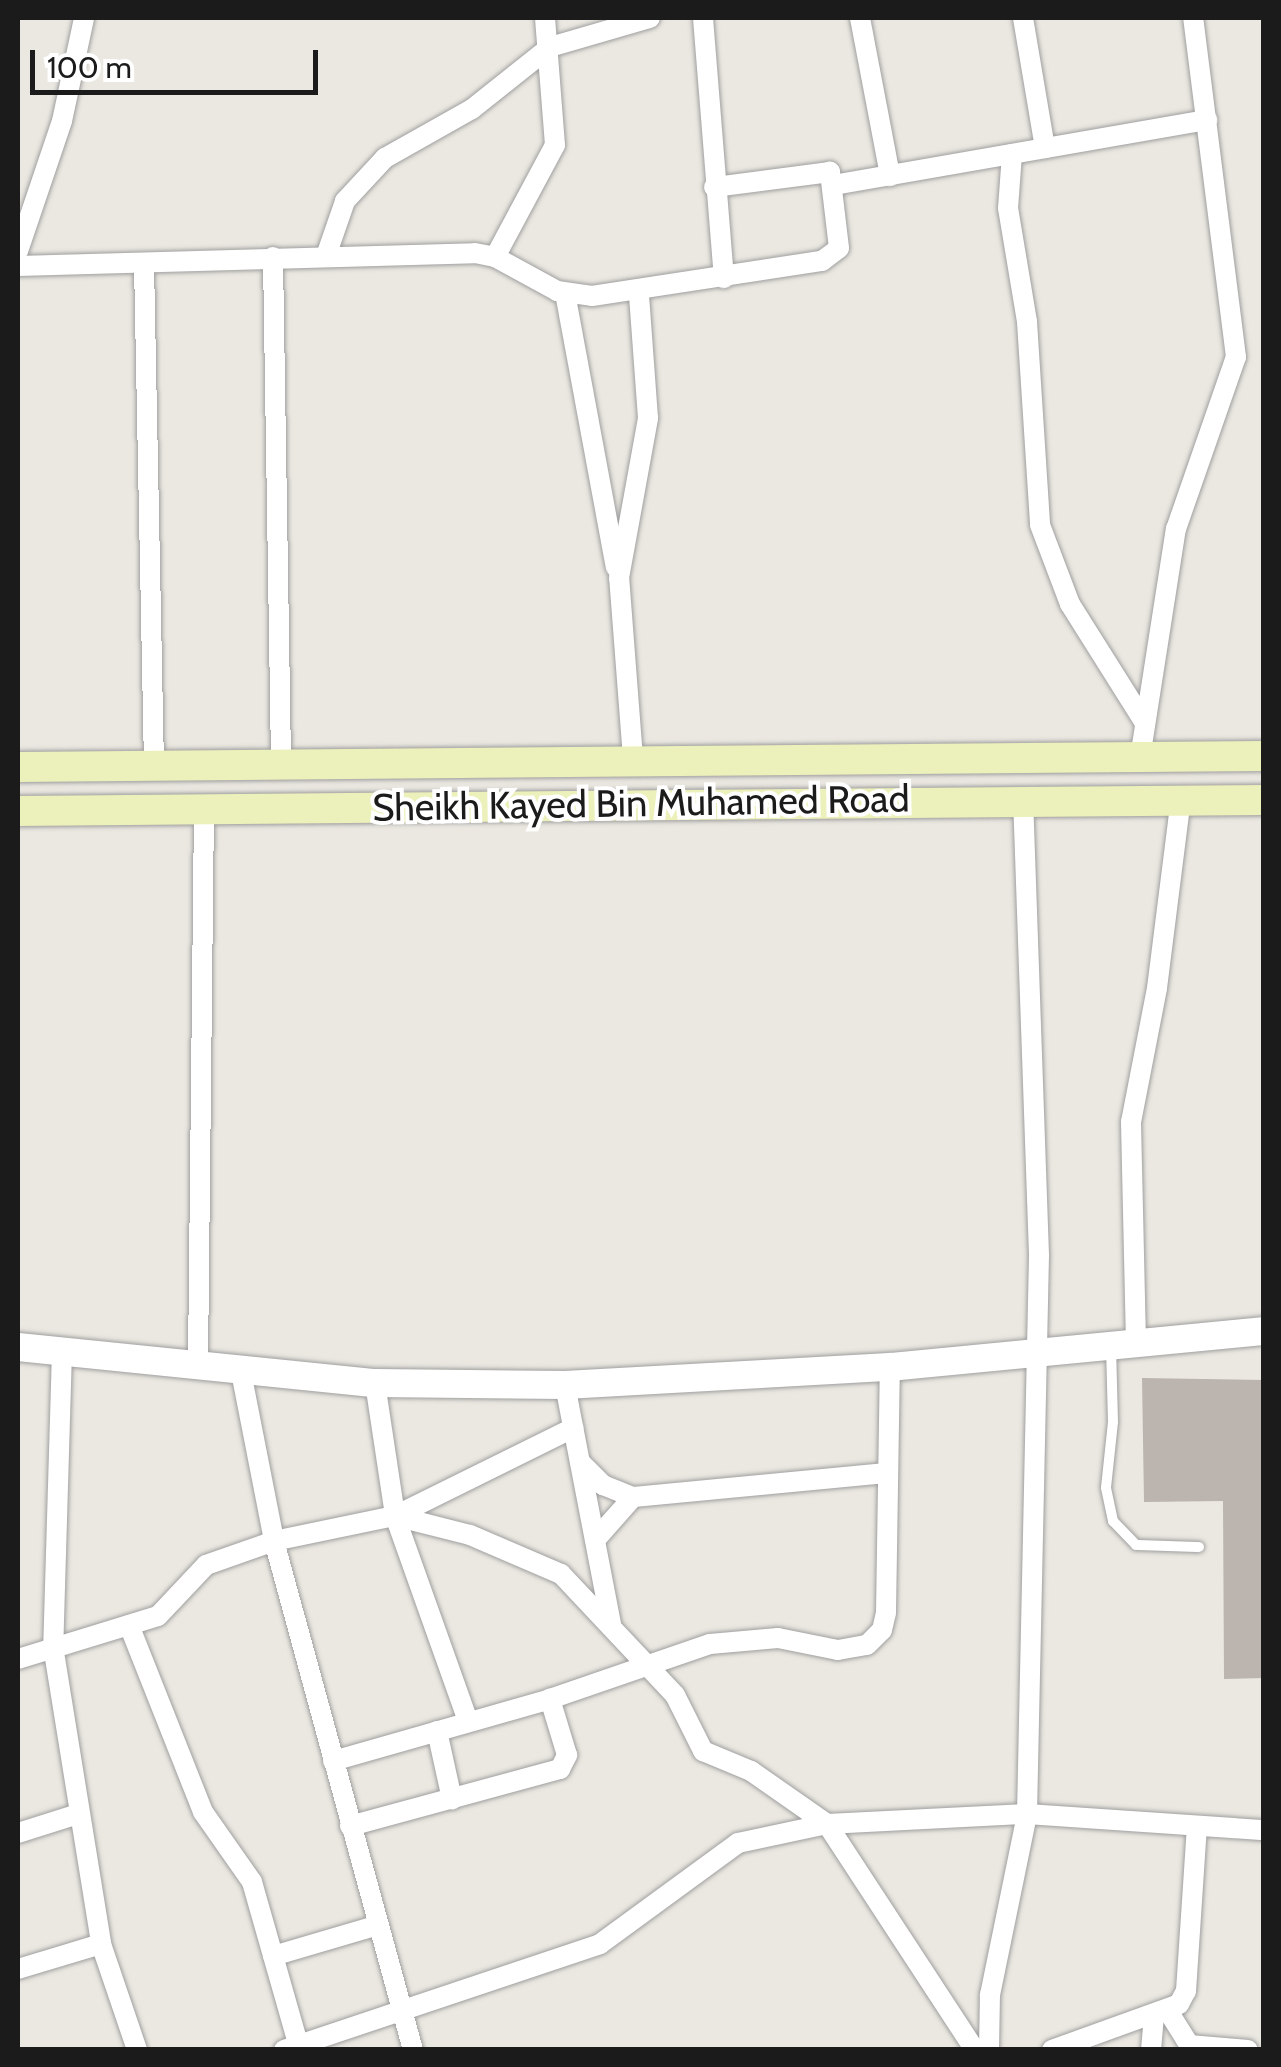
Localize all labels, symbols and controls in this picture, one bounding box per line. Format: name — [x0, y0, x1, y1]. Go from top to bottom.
scale bar — [35, 30, 322, 92]
text: 100 m — [47, 49, 132, 86]
street label: Sheikh Kayed Bin Muhamed Road — [372, 776, 910, 830]

